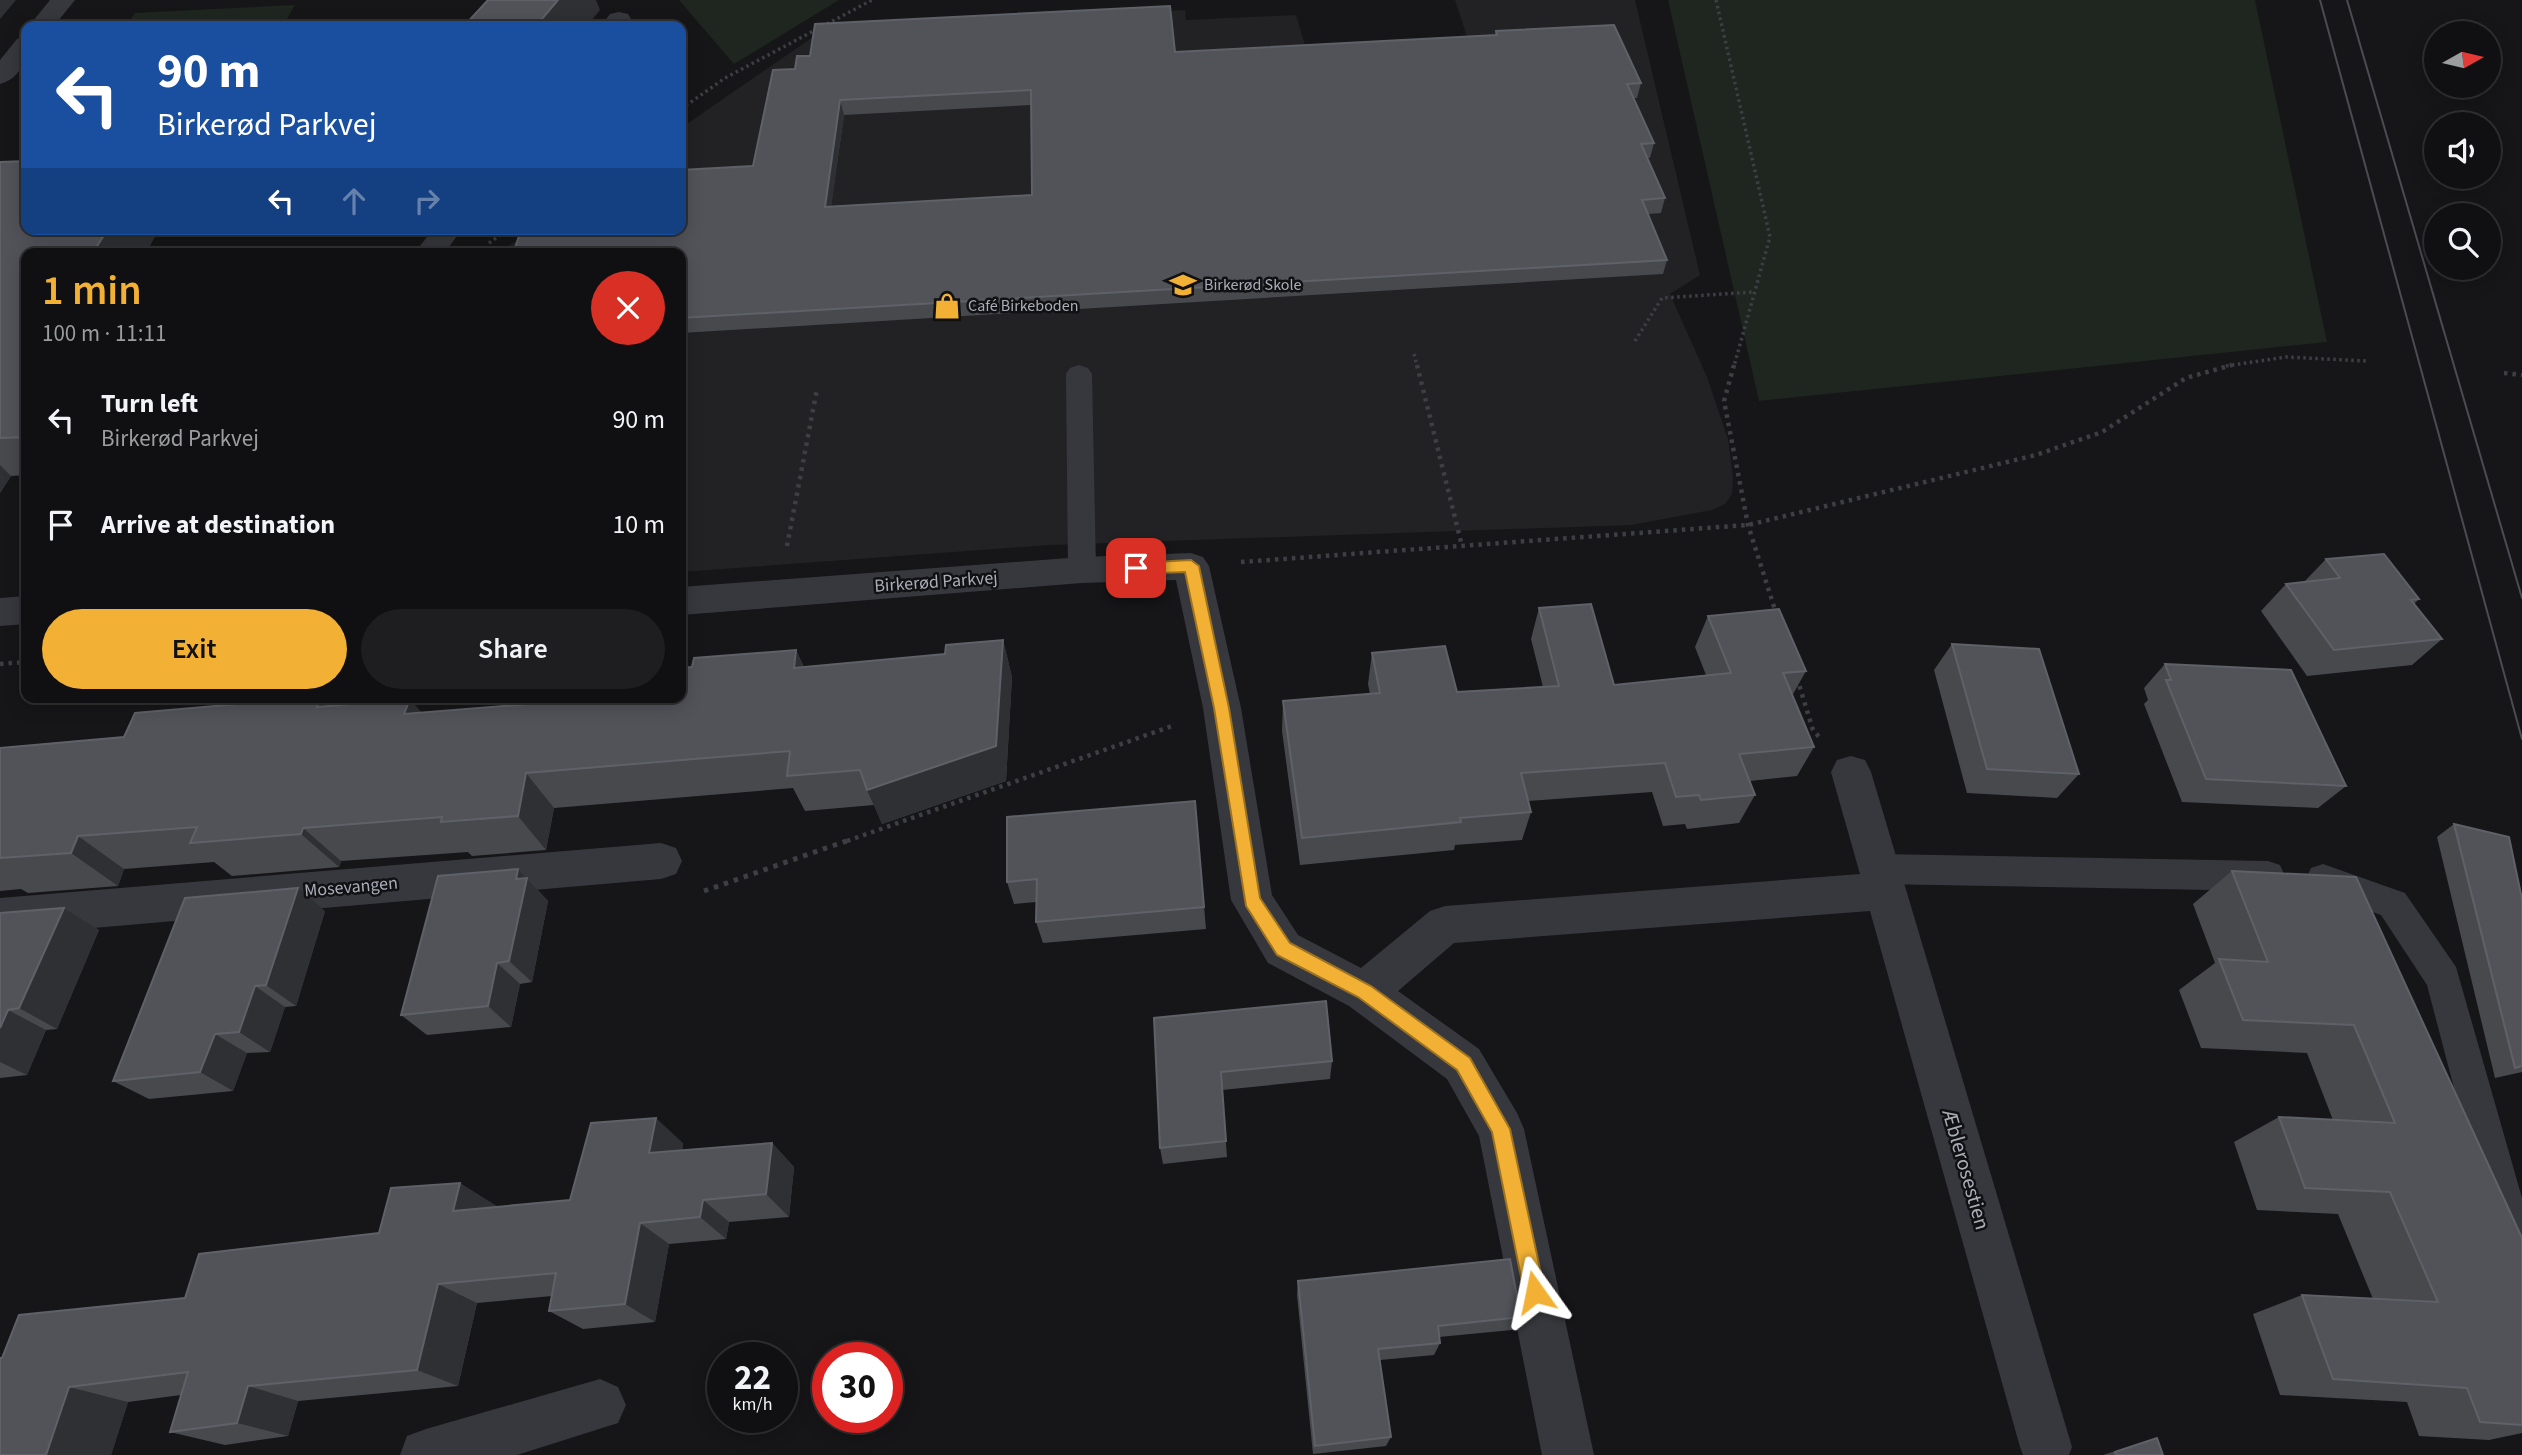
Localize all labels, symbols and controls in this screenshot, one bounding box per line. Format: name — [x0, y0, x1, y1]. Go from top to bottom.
north arrow — [2424, 21, 2501, 98]
map controls — [2424, 21, 2501, 280]
text: 90 m — [157, 37, 261, 107]
icon: left — [42, 49, 133, 140]
text: Birkerød Parkvej — [157, 102, 377, 148]
button: sound — [2424, 112, 2501, 189]
icon: left — [262, 182, 300, 220]
icon: ahead — [335, 182, 373, 220]
icon: right — [408, 182, 446, 220]
button: search — [2424, 203, 2501, 280]
text: 1 min — [42, 261, 142, 321]
school or university icon: Birkerød Skole — [1168, 270, 1198, 300]
button: close — [591, 271, 665, 345]
place label: Birkerød Skole — [1204, 274, 1302, 296]
shop icon: Café Birkeboden — [932, 291, 962, 321]
place label: Café Birkeboden — [968, 295, 1078, 317]
text: 100 m · 11:11 — [42, 317, 166, 350]
text: Turn left — [101, 385, 198, 422]
icon: left — [42, 401, 80, 439]
text: 90 m — [612, 401, 665, 438]
text: Birkerød Parkvej — [101, 422, 259, 455]
icon: arrive — [42, 506, 80, 544]
text: Arrive at destination — [101, 506, 335, 543]
text: 10 m — [612, 506, 665, 543]
pin — [1106, 538, 1166, 598]
icon: arrive — [1117, 549, 1155, 587]
street label: Birkerød Parkvej — [874, 565, 998, 599]
button: Exit — [42, 609, 347, 689]
button: Share — [361, 609, 665, 689]
street label: Mosevangen — [303, 870, 399, 904]
street label: Æblerosestien — [1934, 1105, 1998, 1233]
position arrow — [1498, 1255, 1572, 1329]
speed limit sign: 30 — [812, 1342, 903, 1433]
text: 22 — [734, 1353, 771, 1403]
text: km/h — [733, 1392, 772, 1417]

